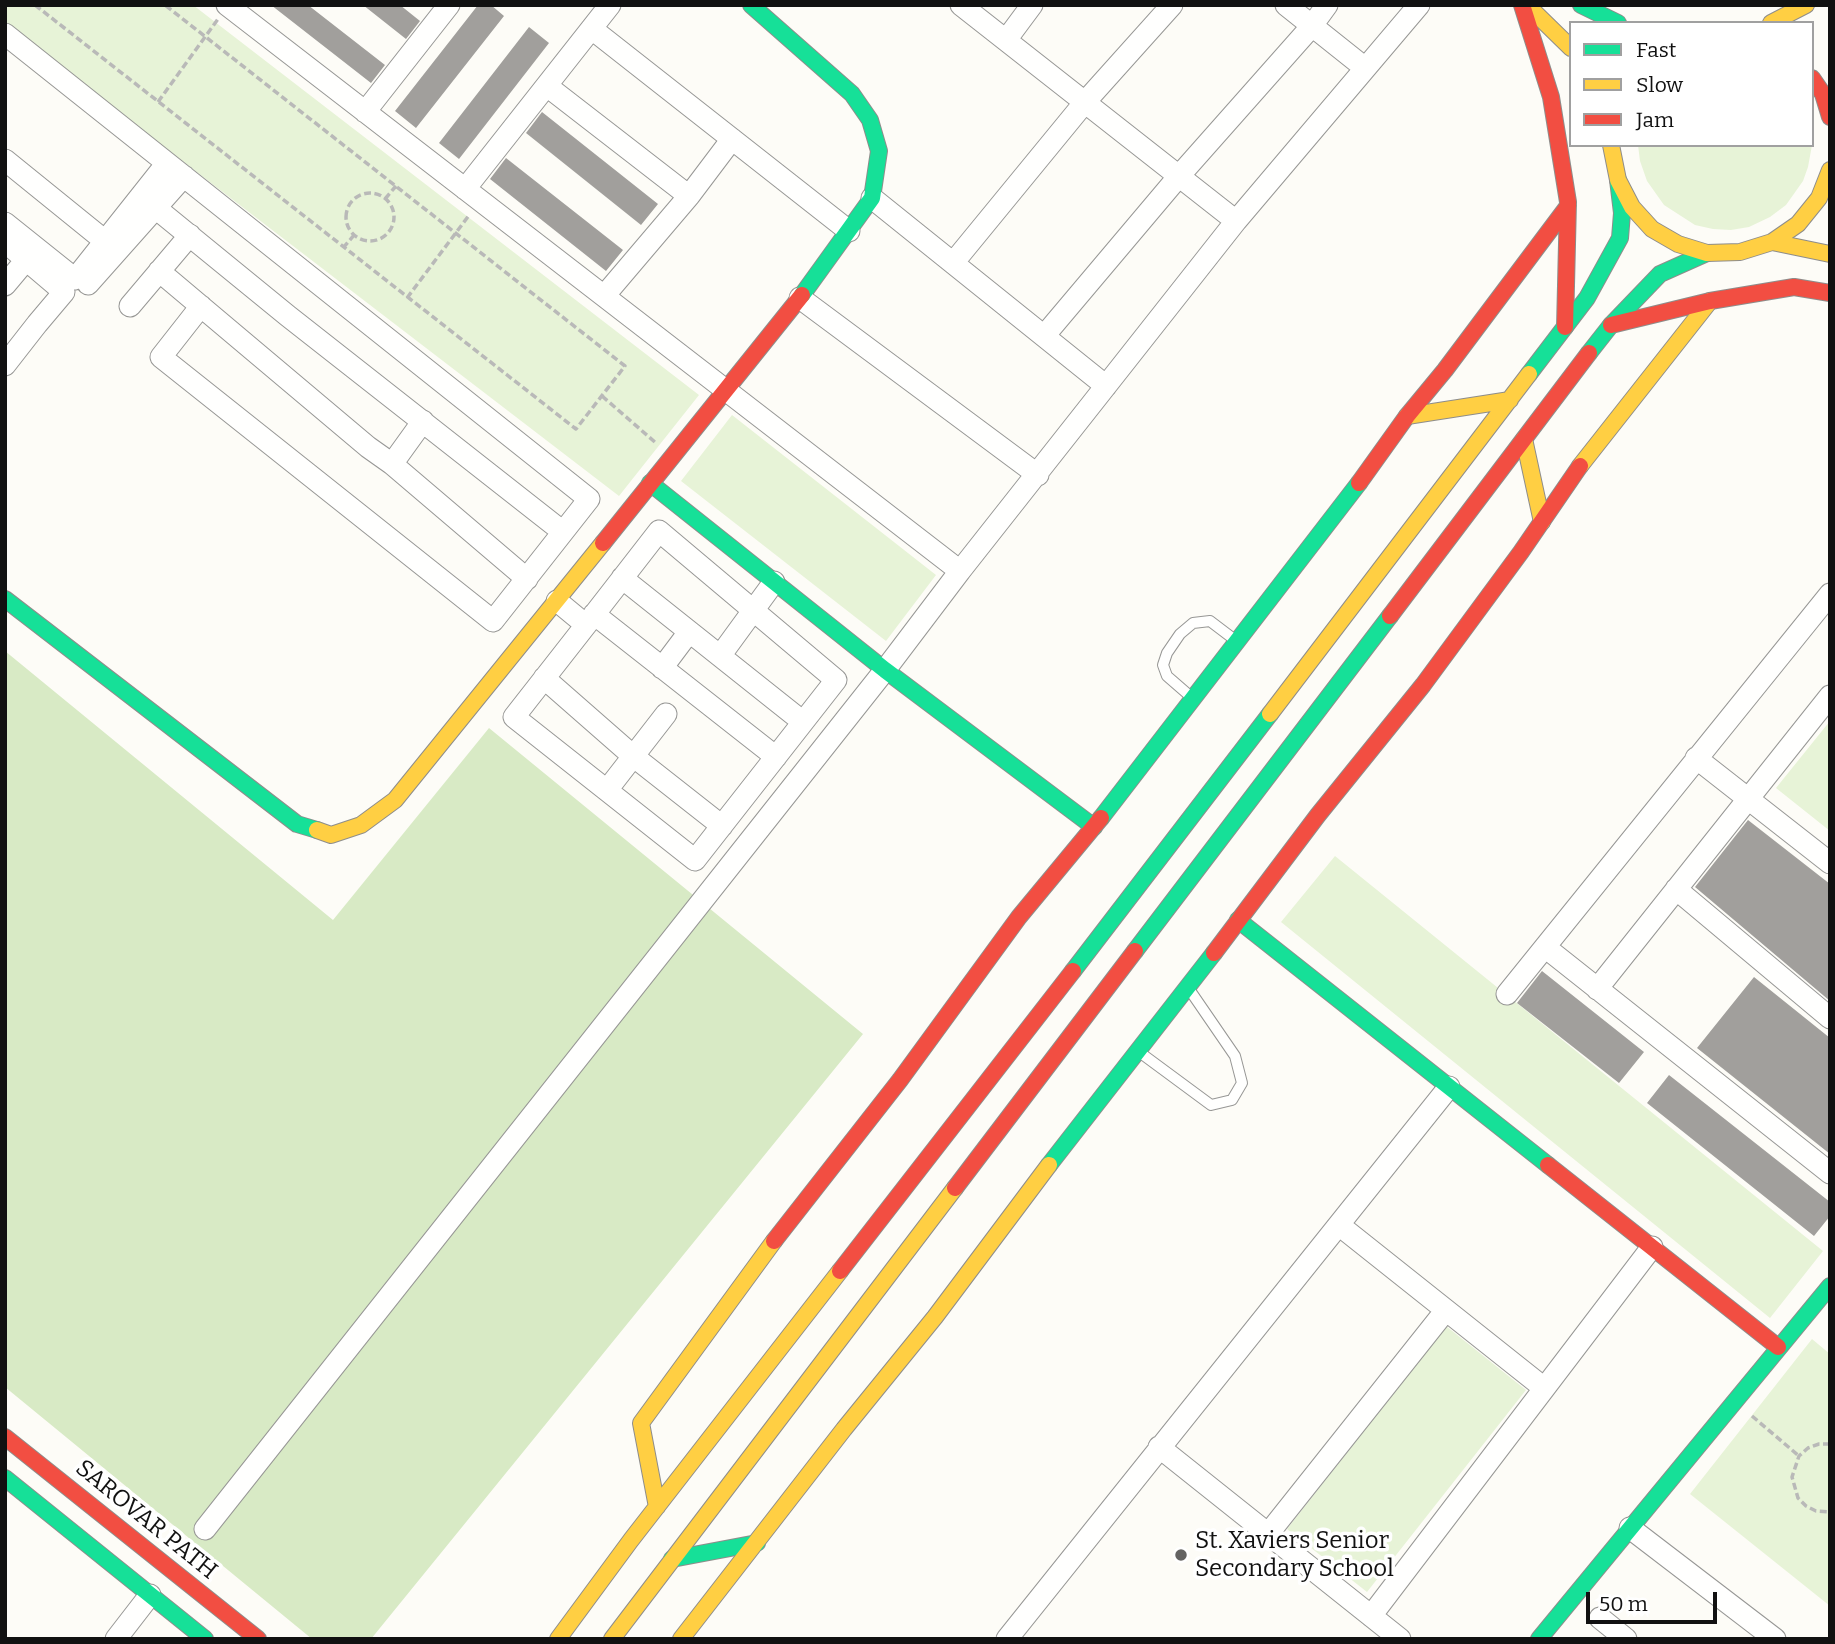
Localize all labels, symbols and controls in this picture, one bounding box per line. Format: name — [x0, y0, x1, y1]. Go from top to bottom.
legend — [1569, 21, 1814, 147]
text: Fast — [1636, 37, 1676, 63]
text: Slow — [1636, 72, 1683, 98]
text: Jam — [1636, 107, 1674, 133]
street label: SAROVAR PATH — [69, 1454, 223, 1586]
place label: St. Xaviers Senior Secondary School — [1195, 1527, 1394, 1583]
marker: St. Xaviers Senior Secondary School — [1173, 1547, 1189, 1563]
scale bar — [1590, 1578, 1721, 1622]
text: 50 m — [1599, 1591, 1648, 1617]

